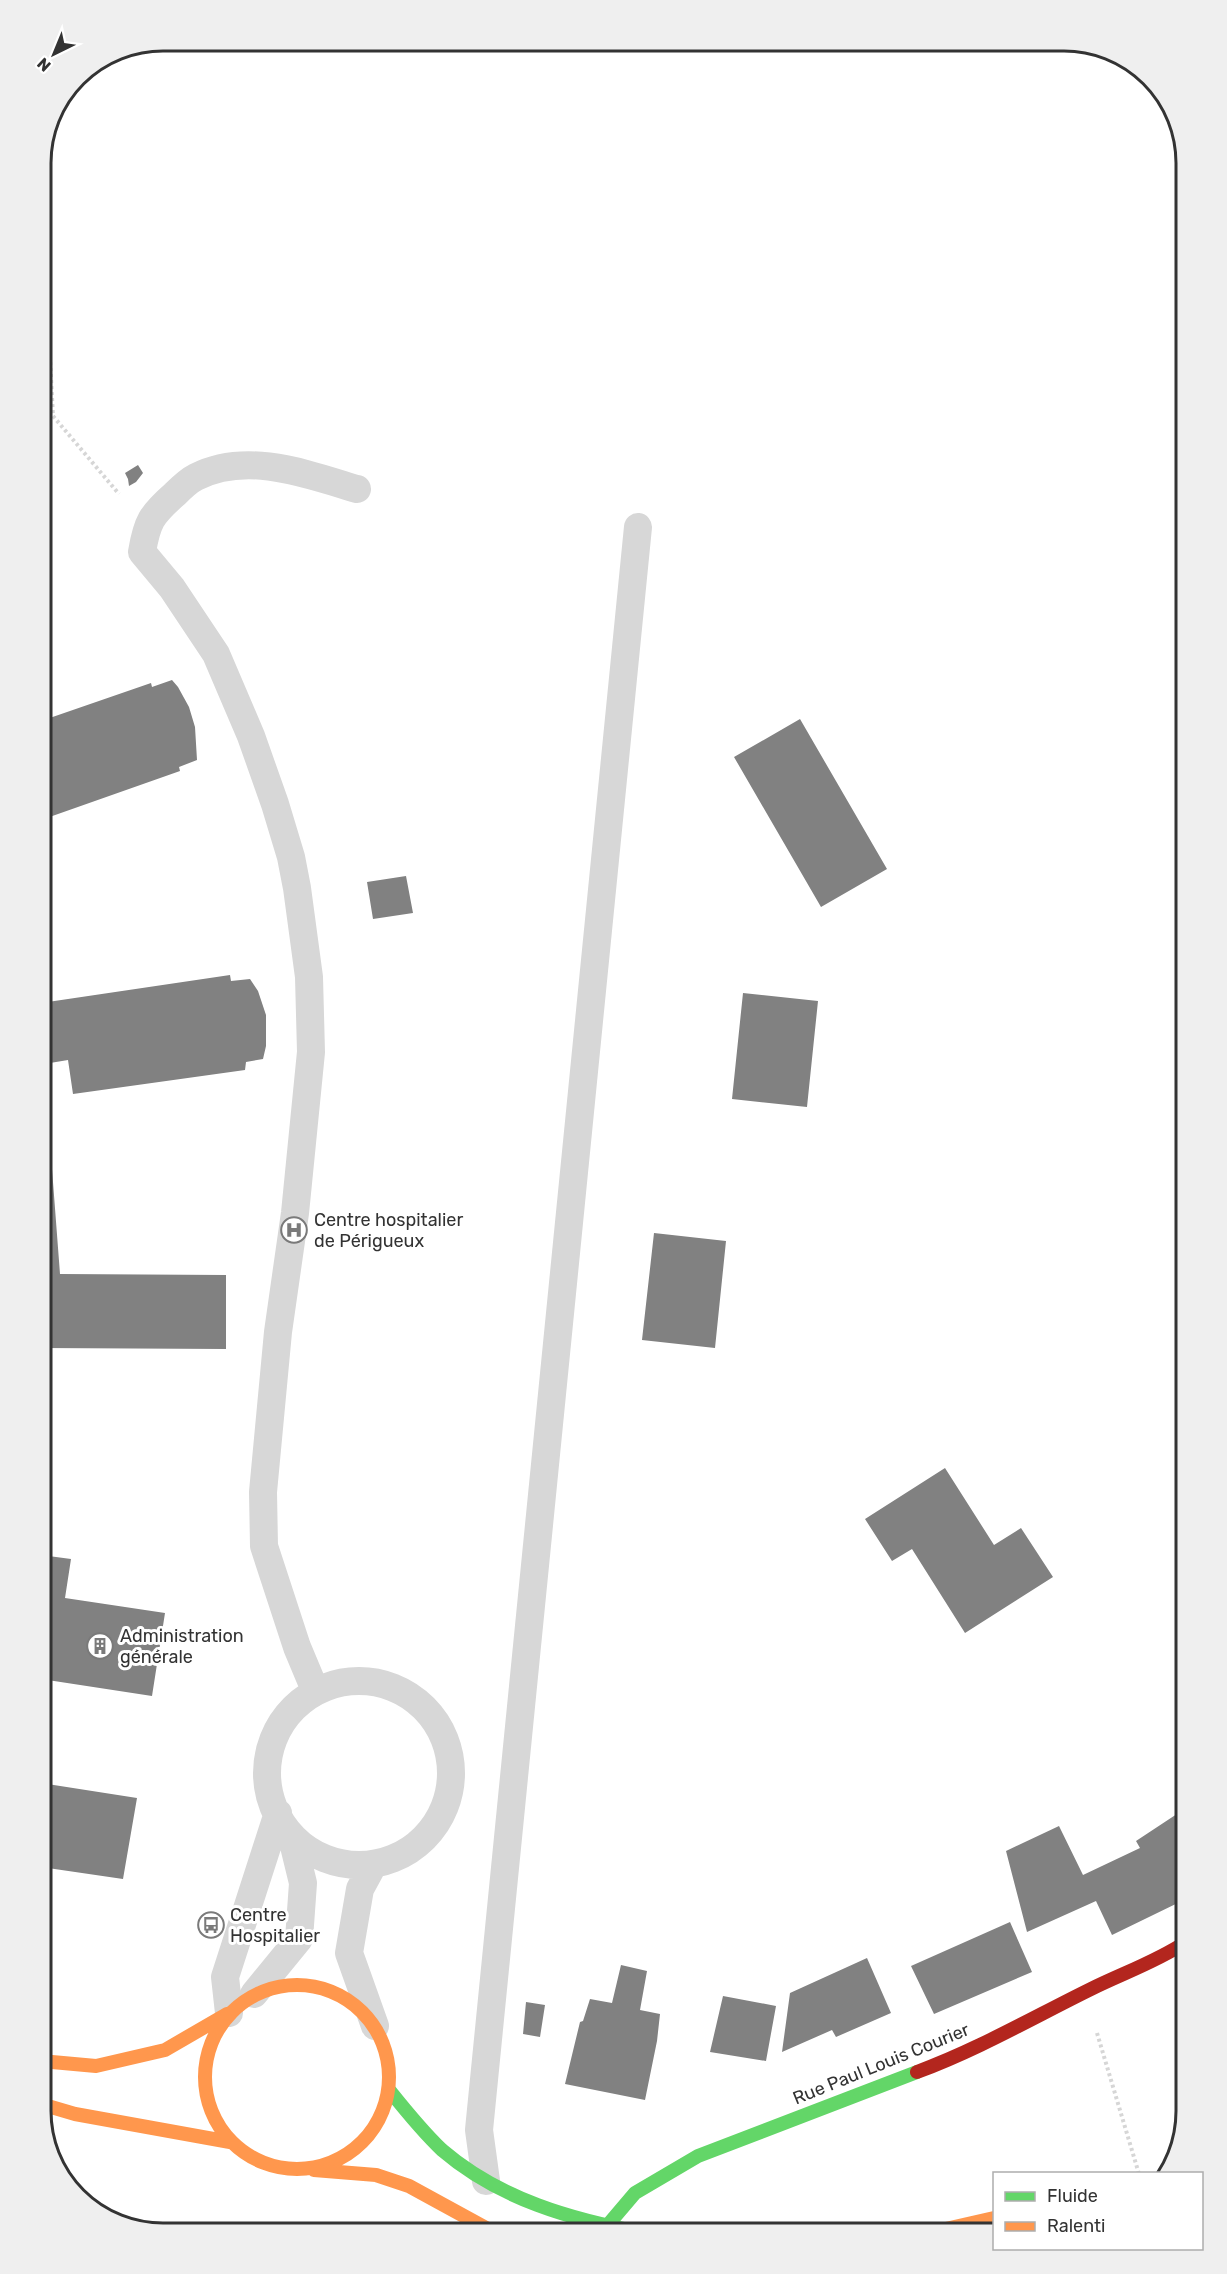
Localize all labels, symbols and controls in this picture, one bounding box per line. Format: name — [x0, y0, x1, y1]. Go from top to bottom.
north arrow — [24, 24, 84, 84]
text: N — [33, 54, 55, 75]
place label: Centre hospitalier de Périgueux — [314, 1209, 463, 1252]
hospital icon: Centre hospitalier de Périgueux — [279, 1215, 309, 1245]
place label: Administration générale — [120, 1625, 244, 1668]
building icon: Administration générale — [85, 1631, 115, 1661]
place label: Centre Hospitalier — [230, 1904, 320, 1947]
bus stop icon: Centre Hospitalier — [196, 1910, 226, 1940]
street label: Rue Paul Louis Courier — [790, 2018, 973, 2109]
legend — [993, 2172, 1203, 2250]
text: Fluide — [1047, 2185, 1098, 2207]
text: Ralenti — [1047, 2215, 1105, 2237]

